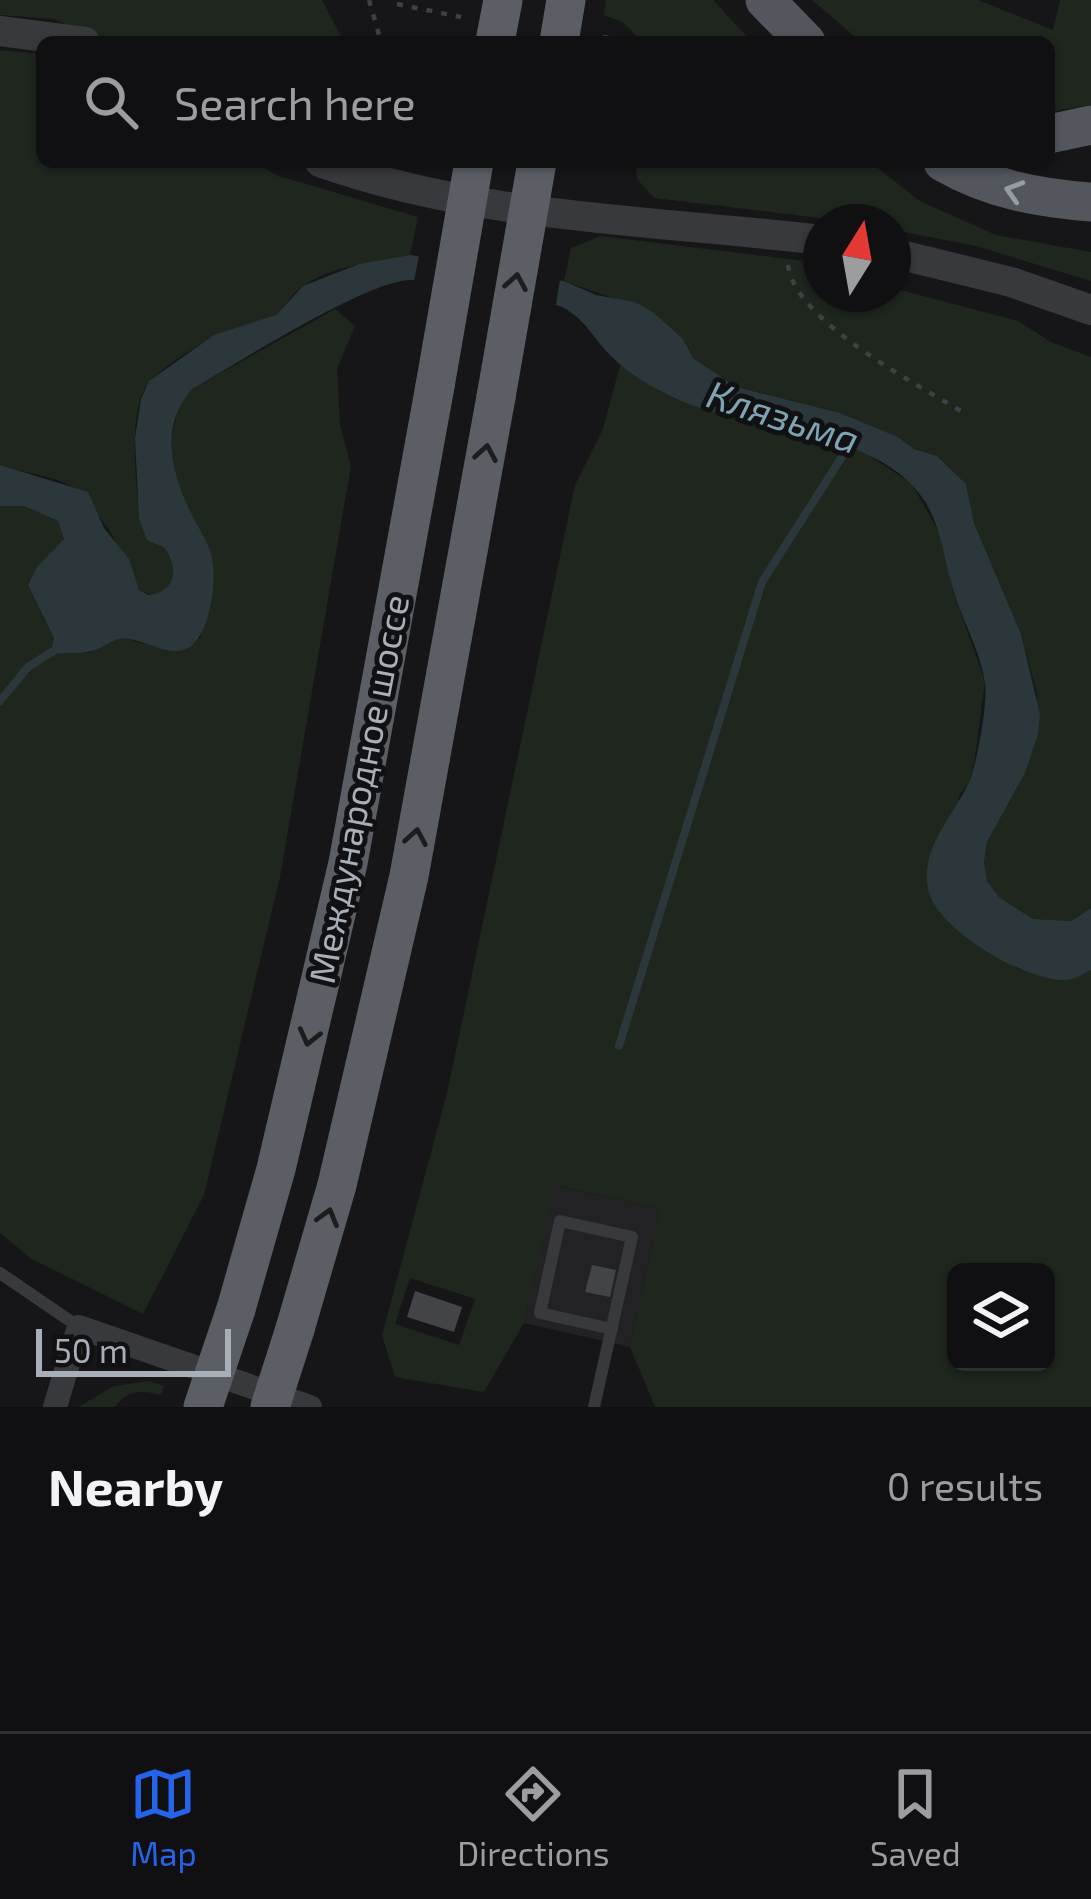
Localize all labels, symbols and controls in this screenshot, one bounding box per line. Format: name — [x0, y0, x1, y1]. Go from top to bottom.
search box — [36, 36, 1055, 168]
icon: search — [78, 69, 144, 135]
text: Search here — [174, 75, 416, 129]
one-way arrow — [1005, 180, 1026, 205]
north arrow — [803, 204, 911, 312]
one-way arrow — [503, 272, 528, 292]
water label: Клязьма — [702, 369, 865, 462]
one-way arrow — [472, 444, 498, 464]
street label: Международное шоссе — [299, 591, 417, 987]
one-way arrow — [402, 827, 428, 847]
one-way arrow — [298, 1026, 323, 1047]
one-way arrow — [313, 1207, 338, 1227]
map controls — [947, 1263, 1055, 1371]
button: layers — [947, 1263, 1055, 1371]
scale bar — [36, 1323, 231, 1376]
text: 50 m — [54, 1330, 128, 1370]
text: Nearby — [48, 1455, 223, 1516]
text: 0 results — [887, 1462, 1043, 1509]
tab: Map — [130, 1761, 197, 1873]
tab: Directions — [457, 1761, 609, 1873]
tab: Saved — [870, 1761, 961, 1873]

